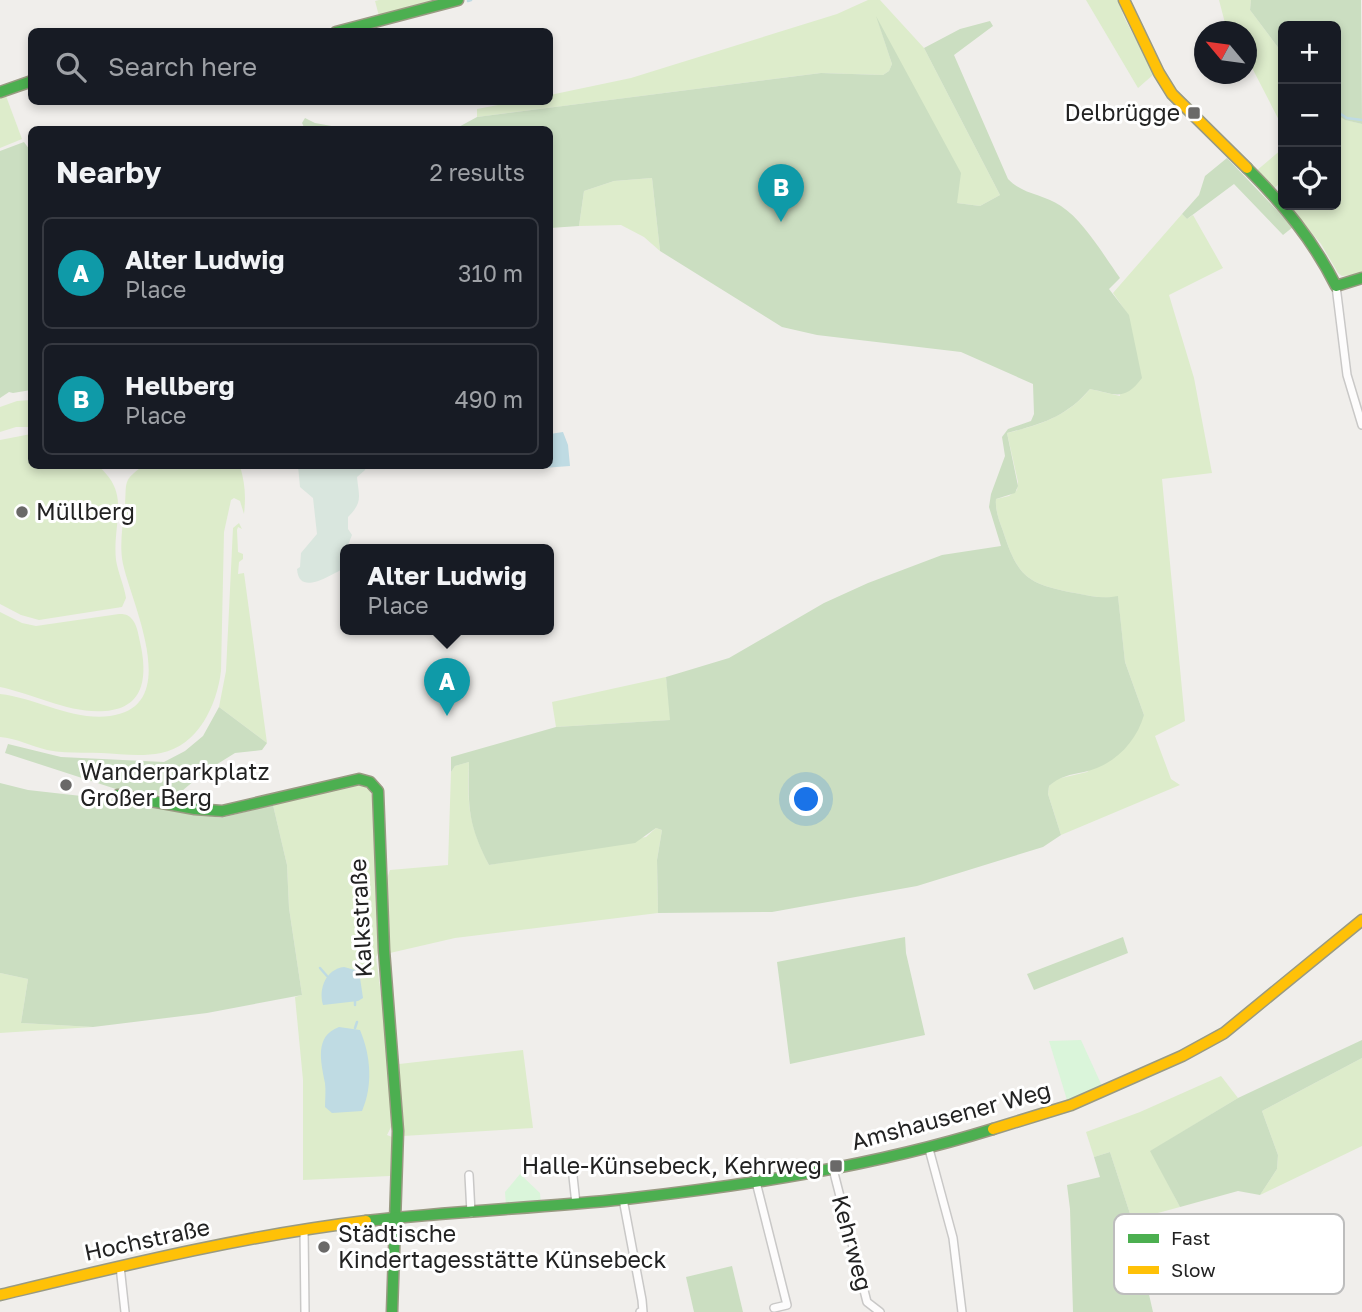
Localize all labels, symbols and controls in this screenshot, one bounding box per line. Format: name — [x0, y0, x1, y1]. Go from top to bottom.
north arrow — [1194, 21, 1257, 84]
map controls — [1278, 21, 1341, 210]
button: + — [1278, 21, 1341, 84]
search box — [28, 28, 553, 105]
icon: search — [52, 48, 90, 86]
text: Search here — [108, 51, 257, 82]
button: − — [1278, 84, 1341, 147]
place label: Delbrügge — [1065, 98, 1180, 126]
marker: Delbrügge — [1186, 105, 1202, 121]
button: locate — [1278, 147, 1341, 210]
text: Nearby — [56, 154, 161, 190]
text: 2 results — [429, 158, 525, 186]
pin: B — [758, 164, 804, 222]
text: Alter Ludwig — [125, 244, 284, 275]
text: A — [73, 259, 89, 287]
text: 310 m — [458, 259, 523, 287]
text: Place — [125, 275, 186, 303]
text: Hellberg — [125, 370, 235, 401]
text: B — [73, 385, 89, 413]
text: 490 m — [455, 385, 523, 413]
text: Place — [125, 401, 186, 429]
place label: Müllberg — [36, 497, 135, 525]
marker: Müllberg — [14, 504, 30, 520]
popup — [340, 544, 554, 635]
text: Alter Ludwig — [367, 560, 527, 591]
text: Place — [367, 591, 429, 619]
pin: A — [424, 658, 470, 716]
place label: Wanderparkplatz Großer Berg — [80, 757, 270, 811]
marker: Wanderparkplatz Großer Berg — [58, 777, 74, 793]
your location — [789, 782, 823, 816]
street label: Kalkstraße — [343, 858, 377, 978]
street label: Amshausener Weg — [848, 1075, 1054, 1155]
place label: Halle-Künsebeck, Kehrweg — [522, 1151, 822, 1179]
marker: Halle-Künsebeck, Kehrweg — [828, 1158, 844, 1174]
street label: Kehrweg — [827, 1192, 879, 1294]
street label: Hochstraße — [81, 1212, 212, 1266]
legend — [1114, 1214, 1344, 1294]
place label: Städtische Kindertagesstätte Künsebeck — [338, 1219, 666, 1273]
text: Fast — [1171, 1226, 1210, 1249]
marker: Städtische Kindertagesstätte Künsebeck — [316, 1239, 332, 1255]
text: Slow — [1171, 1258, 1216, 1281]

